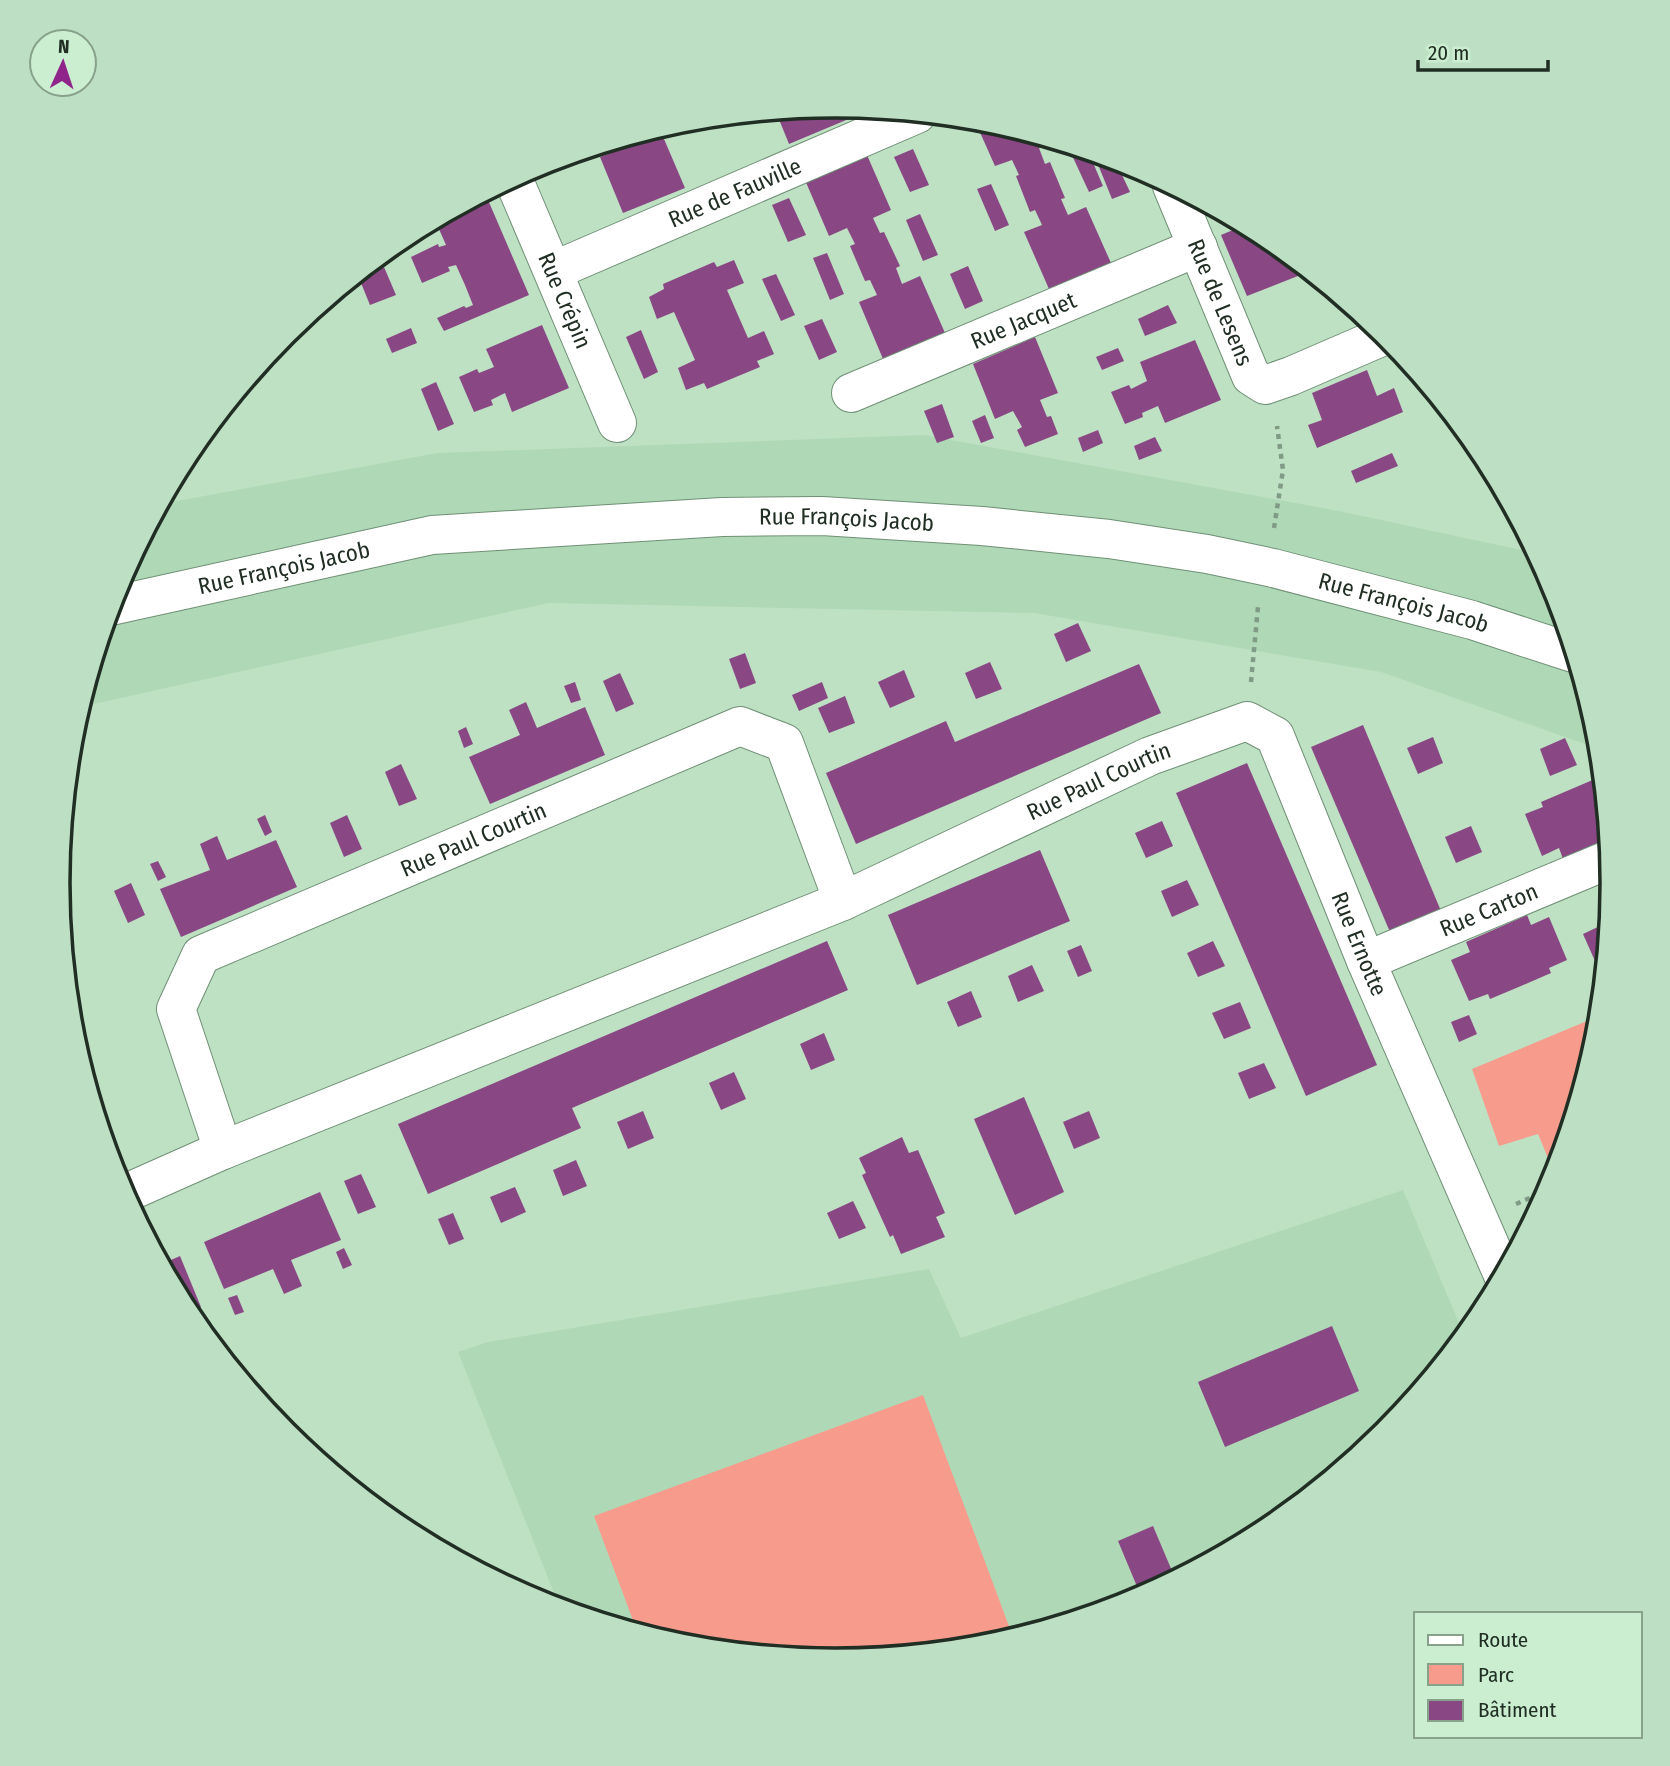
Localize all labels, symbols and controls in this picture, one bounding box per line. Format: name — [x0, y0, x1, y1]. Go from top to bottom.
north arrow — [28, 28, 98, 98]
scale bar — [1418, 28, 1548, 72]
text: N — [58, 35, 70, 58]
text: 20 m — [1428, 40, 1469, 66]
street label: Rue de Fauville — [664, 152, 806, 234]
street label: Rue de Lesens — [1182, 235, 1259, 370]
street label: Rue Crépin — [532, 248, 598, 353]
street label: Rue Jacquet — [966, 286, 1081, 355]
street label: Rue François Jacob — [759, 502, 935, 537]
street label: Rue François Jacob — [195, 535, 372, 600]
street label: Rue François Jacob — [1315, 566, 1493, 639]
street label: Rue Paul Courtin — [1022, 736, 1174, 826]
street label: Rue Paul Courtin — [396, 796, 551, 883]
street label: Rue Carton — [1436, 877, 1542, 943]
street label: Rue Ernotte — [1325, 887, 1393, 1000]
legend — [1414, 1612, 1642, 1738]
text: Route — [1478, 1627, 1528, 1653]
text: Parc — [1478, 1662, 1514, 1688]
text: Bâtiment — [1478, 1697, 1557, 1723]

